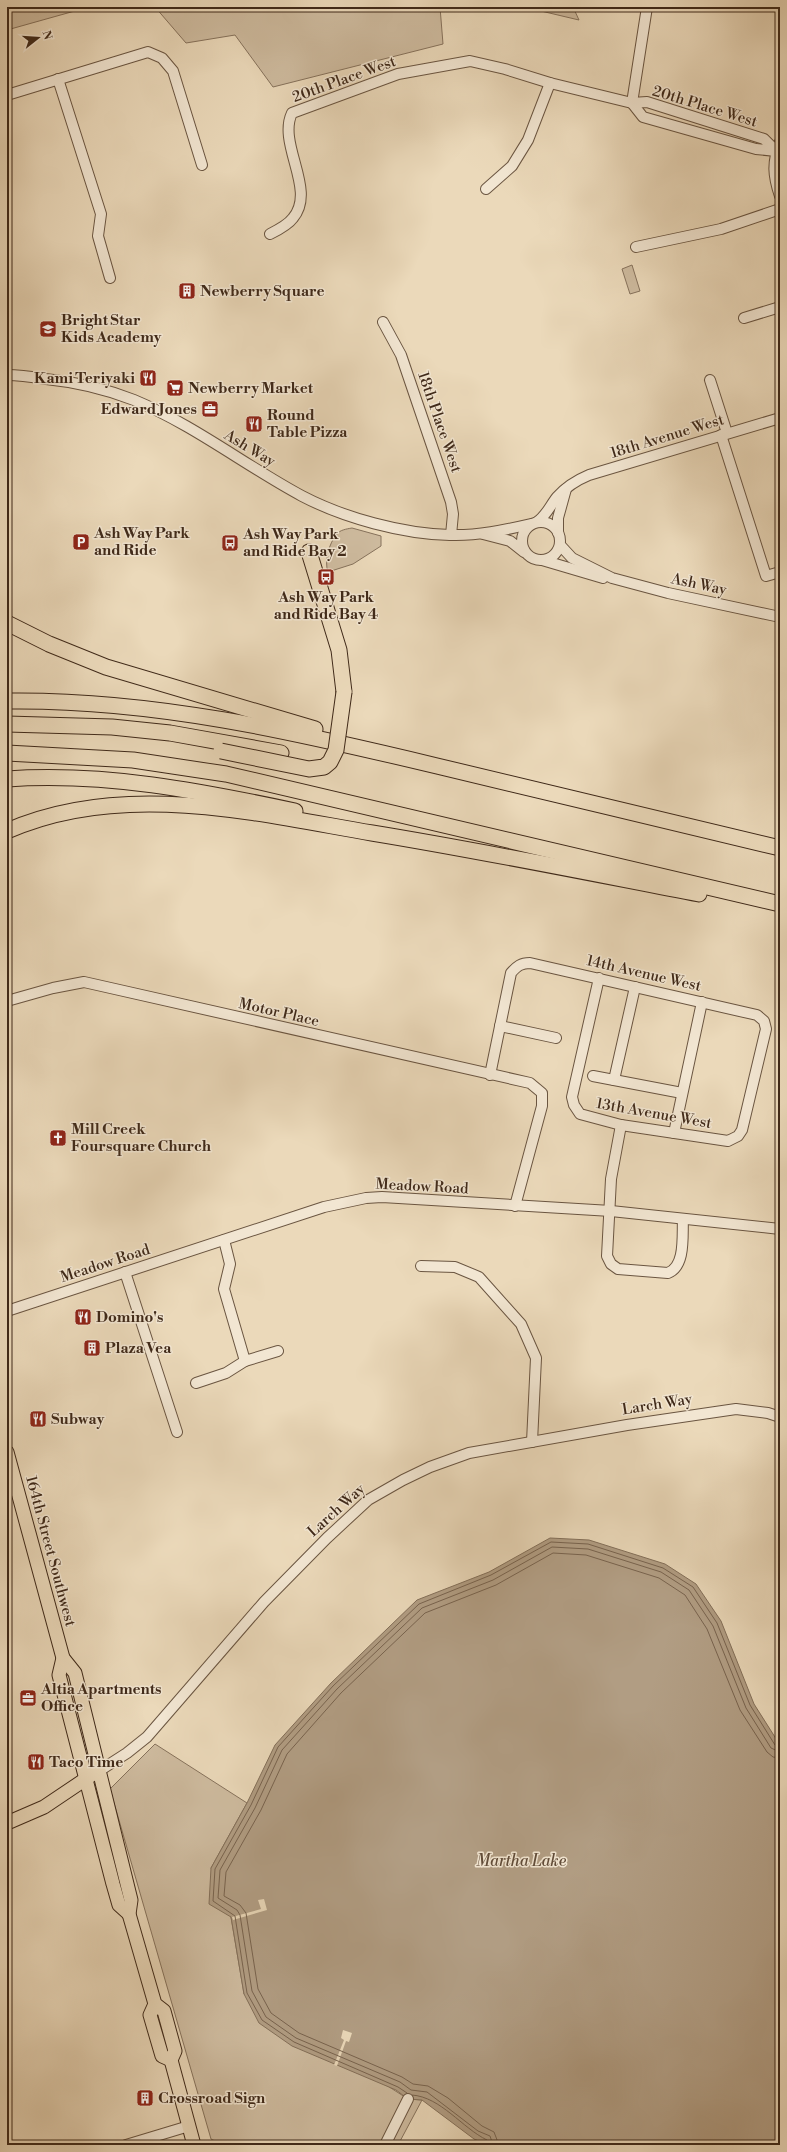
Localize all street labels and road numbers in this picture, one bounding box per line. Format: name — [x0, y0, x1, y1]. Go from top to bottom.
street label: 20th Place West — [290, 52, 399, 107]
street label: 20th Place West — [650, 81, 760, 132]
street label: 18th Place West — [413, 369, 466, 476]
street label: 18th Avenue West — [608, 410, 727, 463]
street label: Ash Way — [220, 425, 279, 471]
street label: Ash Way — [668, 569, 729, 600]
street label: 14th Avenue West — [585, 951, 704, 996]
street label: Motor Place — [237, 994, 321, 1031]
street label: 13th Avenue West — [595, 1094, 714, 1133]
street label: Meadow Road — [375, 1175, 470, 1198]
street label: Meadow Road — [58, 1240, 153, 1287]
street label: Larch Way — [621, 1389, 694, 1419]
street label: 164th Street Southwest — [21, 1474, 80, 1629]
street label: Larch Way — [304, 1479, 369, 1541]

